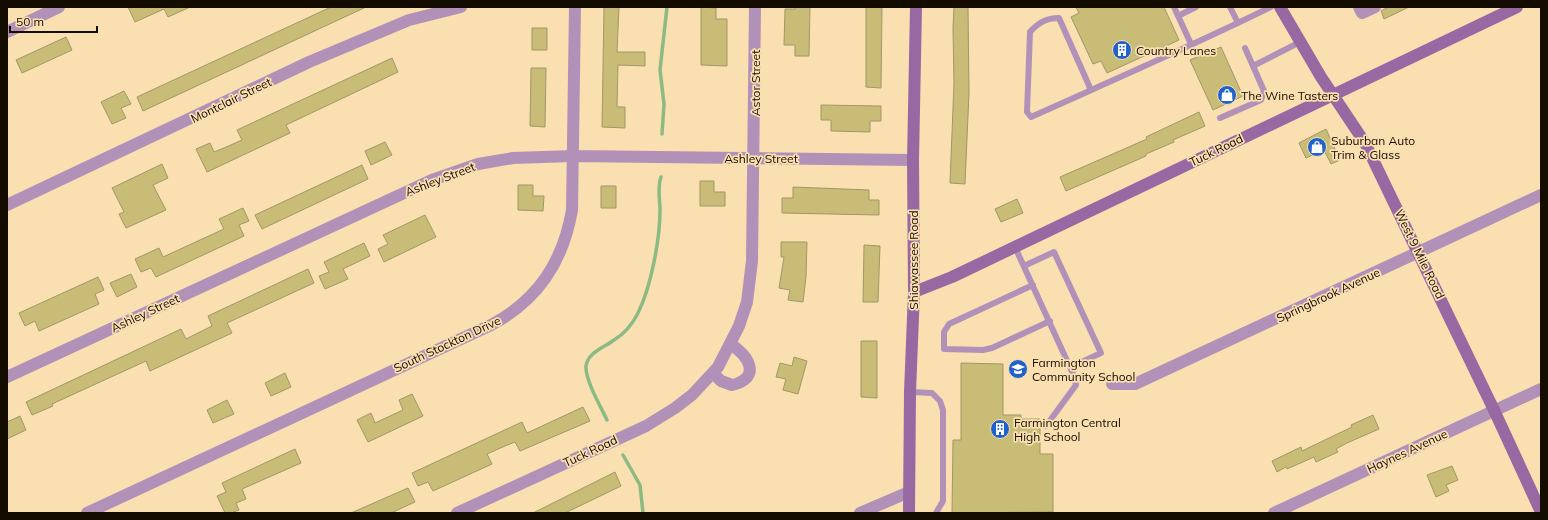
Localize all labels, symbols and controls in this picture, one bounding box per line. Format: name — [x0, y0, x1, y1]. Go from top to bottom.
scale bar — [10, 8, 97, 34]
text: 50 m — [16, 14, 44, 29]
building icon: Country Lanes — [1111, 39, 1133, 61]
place label: Country Lanes — [1136, 43, 1216, 58]
street label: Astor Street — [748, 50, 763, 116]
street label: Montclair Street — [188, 74, 274, 126]
shop icon: The Wine Tasters — [1216, 84, 1238, 106]
place label: The Wine Tasters — [1241, 88, 1338, 103]
street label: Tuck Road — [1187, 131, 1245, 169]
place label: Suburban Auto Trim & Glass — [1331, 133, 1415, 162]
shop icon: Suburban Auto Trim & Glass — [1306, 136, 1328, 158]
street label: Ashley Street — [724, 151, 798, 166]
street label: Ashley Street — [403, 159, 477, 199]
street label: West 9 Mile Road — [1392, 207, 1448, 301]
street label: Shiawassee Road — [906, 210, 921, 310]
street label: Springbrook Avenue — [1274, 264, 1382, 326]
street label: Ashley Street — [108, 291, 182, 335]
street label: South Stockton Drive — [391, 313, 503, 375]
place label: Farmington Community School — [1032, 355, 1135, 384]
school or university icon: Farmington Community School — [1007, 358, 1029, 380]
place label: Farmington Central High School — [1014, 415, 1121, 444]
building icon: Farmington Central High School — [989, 418, 1011, 440]
street label: Haynes Avenue — [1364, 426, 1450, 476]
street label: Tuck Road — [561, 432, 619, 470]

